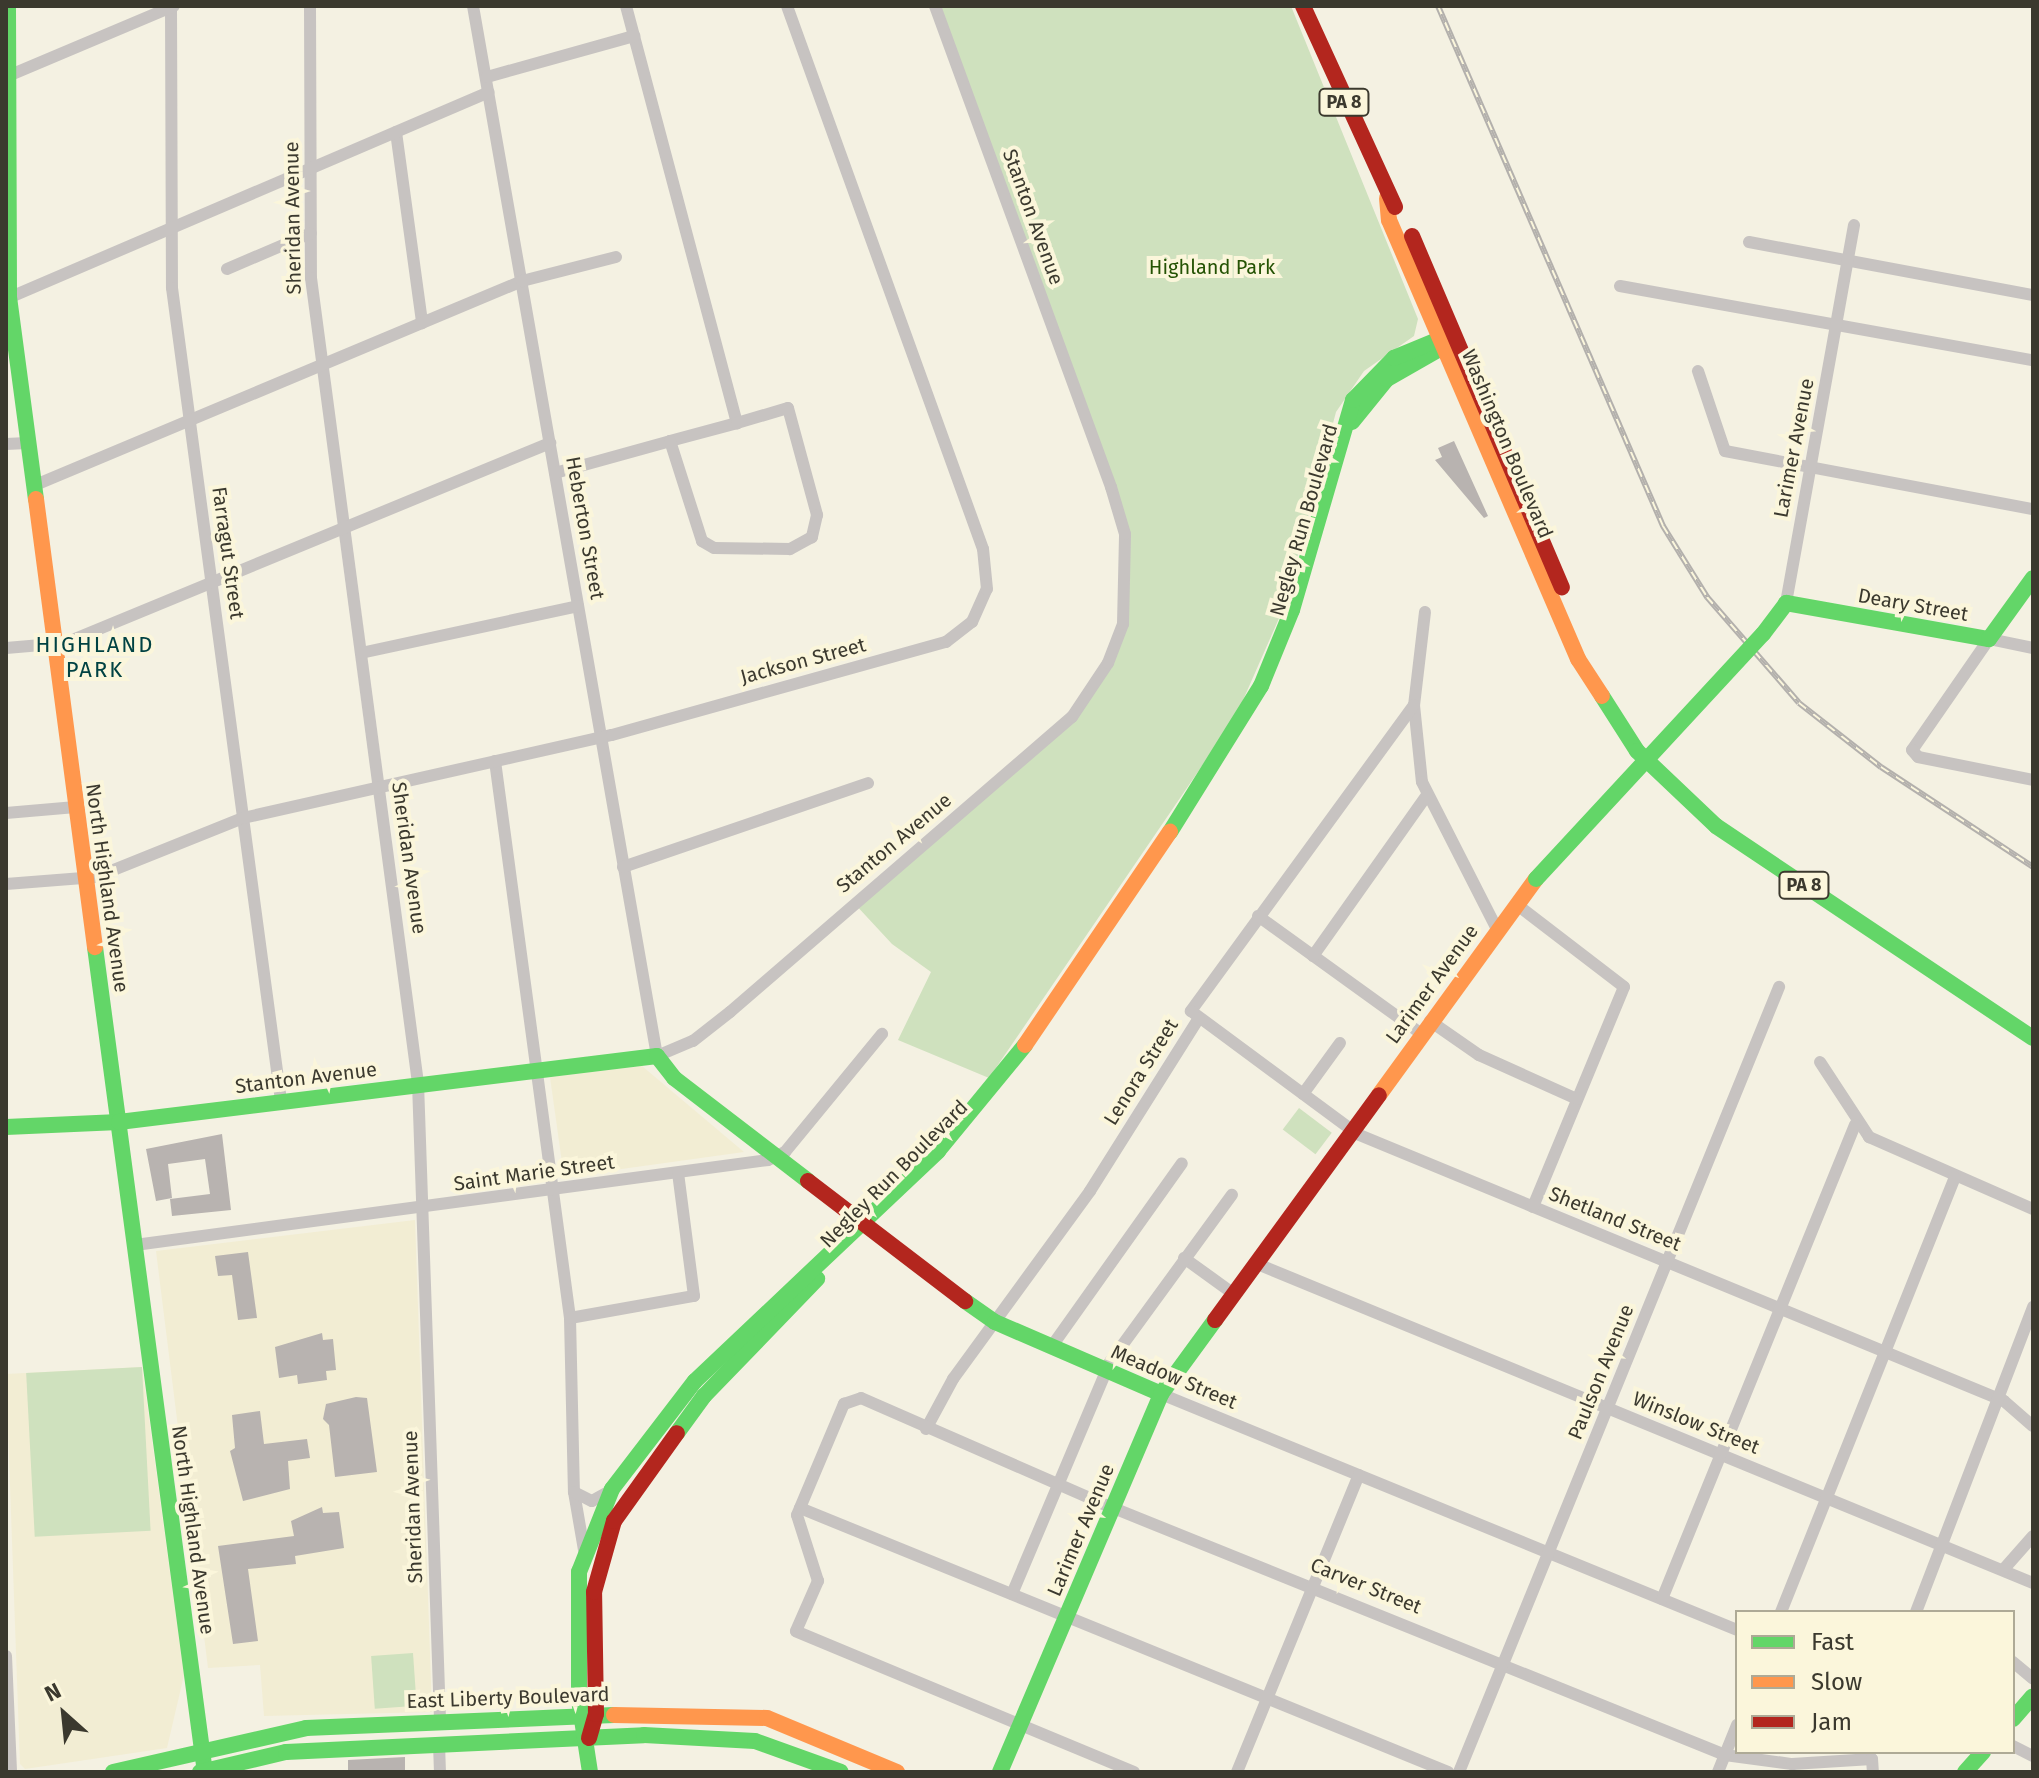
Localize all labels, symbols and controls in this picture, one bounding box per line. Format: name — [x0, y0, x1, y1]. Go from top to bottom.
road number: PA 8 — [1318, 88, 1370, 116]
street label: Sheridan Avenue — [280, 141, 306, 295]
street label: Stanton Avenue — [997, 146, 1069, 288]
park label: Highland Park — [1149, 255, 1275, 279]
street label: Washington Boulevard — [1456, 346, 1558, 542]
street label: Larimer Avenue — [1769, 376, 1819, 520]
street label: Negley Run Boulevard — [1265, 421, 1343, 619]
street label: Heberton Street — [561, 455, 609, 601]
street label: Farragut Street — [207, 485, 249, 621]
street label: Deary Street — [1856, 583, 1970, 627]
district label: HIGHLAND PARK — [35, 631, 155, 682]
street label: Jackson Street — [738, 633, 868, 689]
street label: Sheridan Avenue — [386, 781, 432, 935]
street label: North Highland Avenue — [80, 782, 134, 994]
street label: Stanton Avenue — [832, 788, 956, 898]
road number: PA 8 — [1778, 871, 1830, 899]
street label: Larimer Avenue — [1381, 920, 1483, 1048]
street label: Lenora Street — [1099, 1014, 1183, 1130]
street label: Stanton Avenue — [234, 1057, 378, 1099]
street label: Negley Run Boulevard — [815, 1095, 973, 1253]
street label: Saint Marie Street — [452, 1150, 616, 1196]
street label: Shetland Street — [1545, 1182, 1685, 1256]
street label: Paulson Avenue — [1563, 1301, 1639, 1443]
street label: Meadow Street — [1107, 1340, 1241, 1414]
street label: Winslow Street — [1629, 1387, 1763, 1459]
street label: North Highland Avenue — [166, 1424, 220, 1636]
street label: Sheridan Avenue — [398, 1430, 428, 1584]
street label: Larimer Avenue — [1042, 1460, 1120, 1600]
street label: Carver Street — [1307, 1553, 1425, 1619]
legend — [1735, 1610, 2015, 1754]
text: Fast — [1811, 1628, 1854, 1656]
text: Slow — [1811, 1668, 1862, 1696]
north arrow — [24, 1674, 104, 1754]
text: N — [40, 1677, 66, 1708]
street label: East Liberty Boulevard — [406, 1682, 610, 1714]
text: Jam — [1811, 1708, 1852, 1736]

